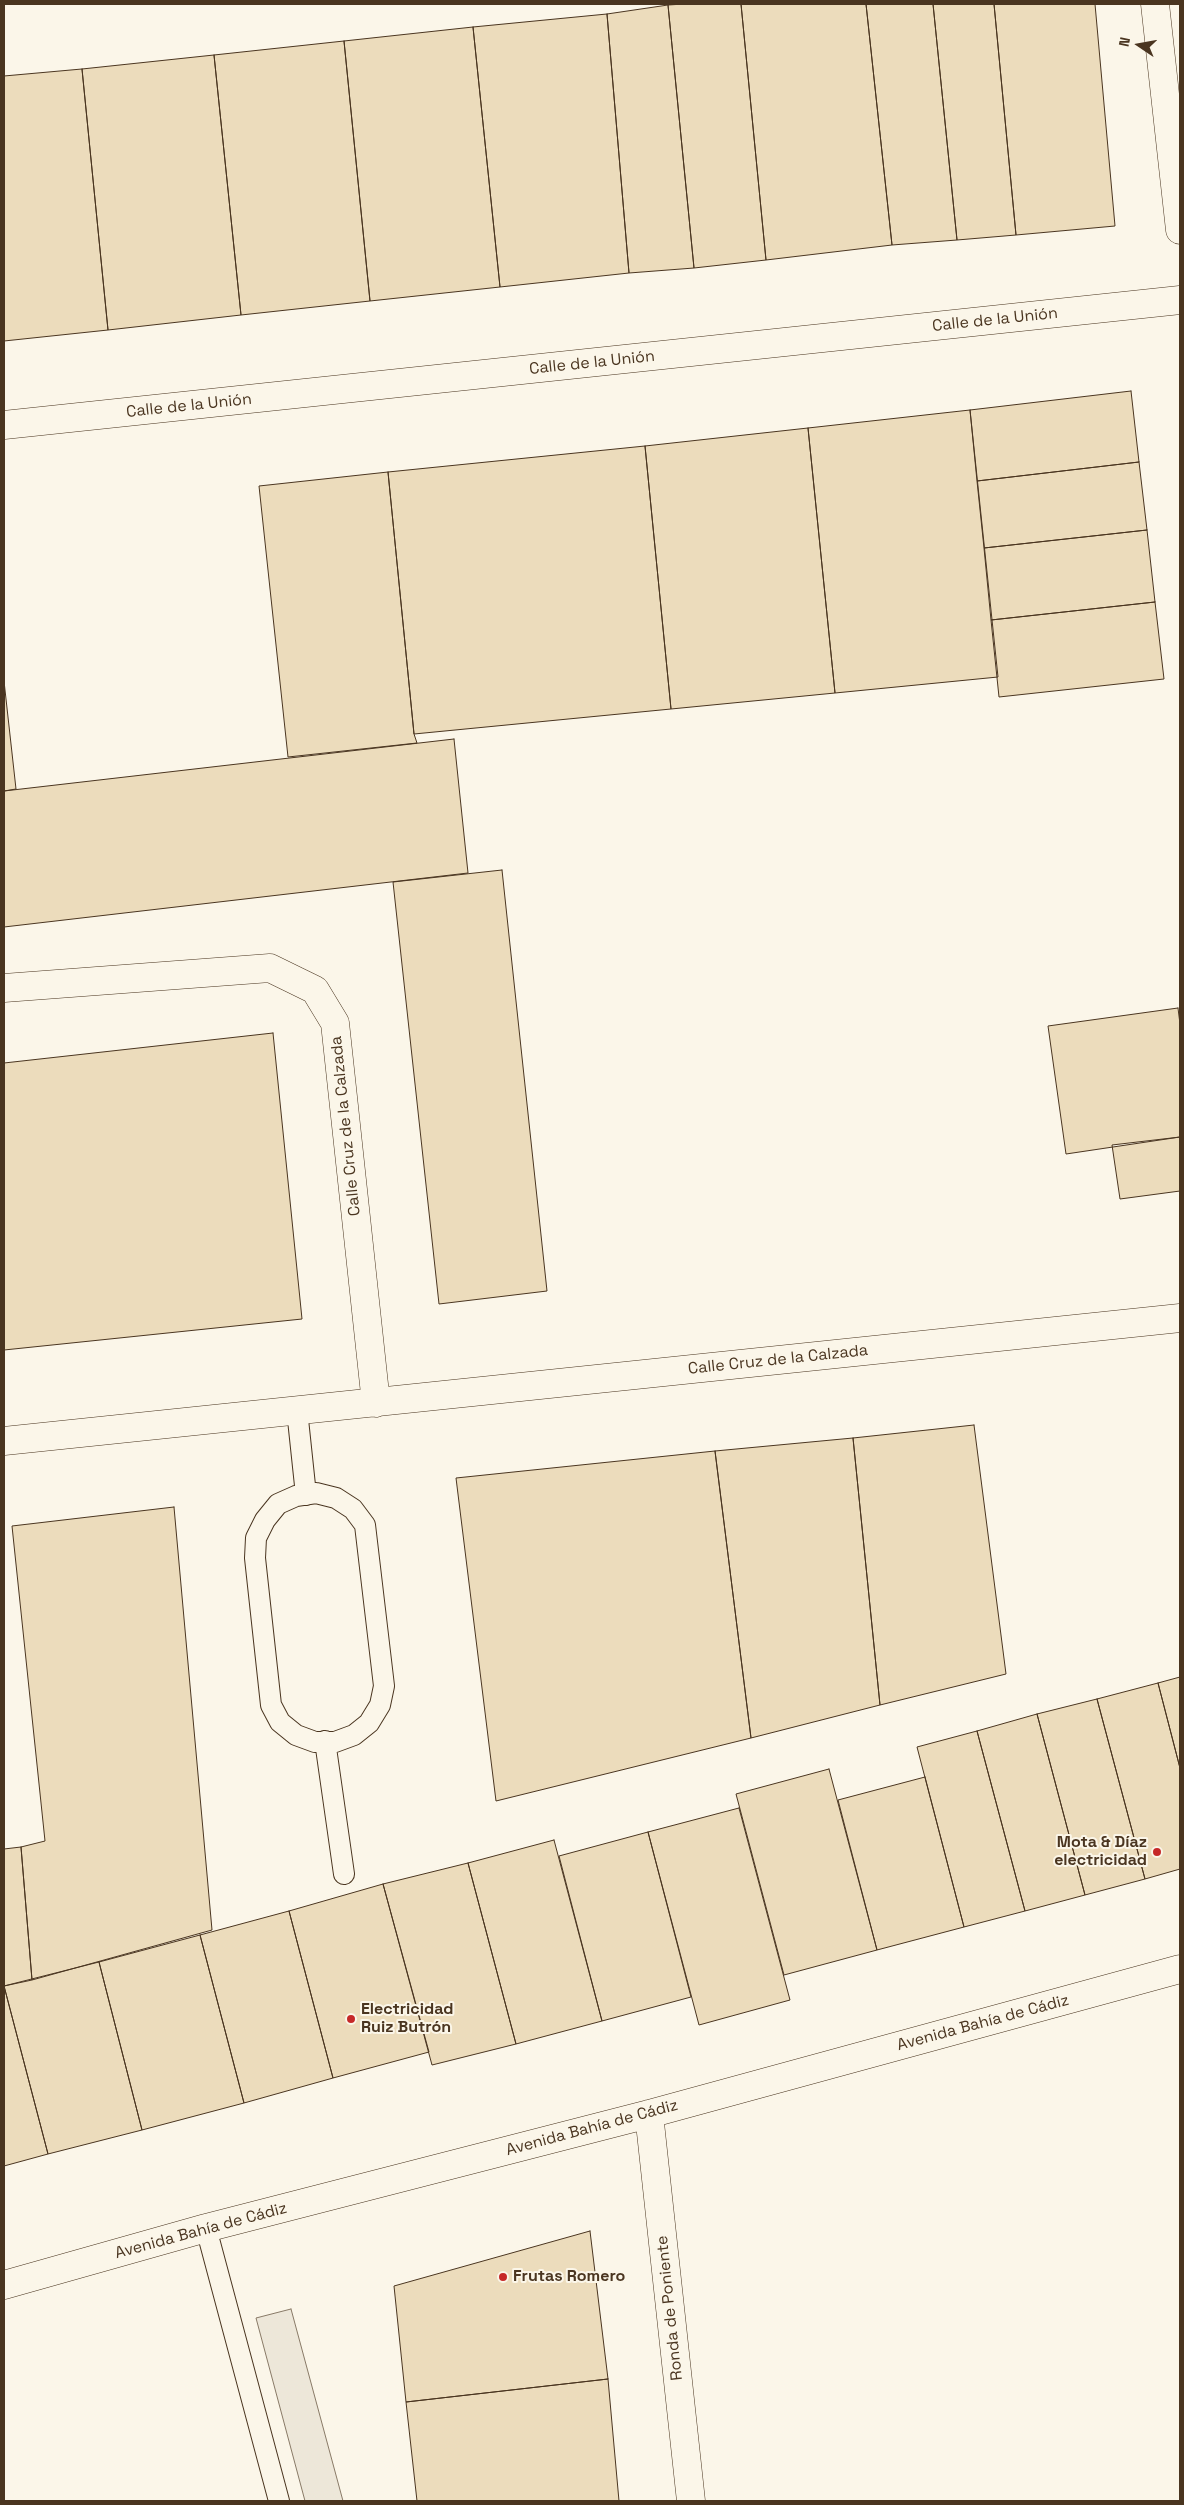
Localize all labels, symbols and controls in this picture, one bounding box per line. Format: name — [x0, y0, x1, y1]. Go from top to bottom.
north arrow — [1114, 20, 1164, 70]
text: N — [1115, 35, 1134, 48]
street label: Calle de la Unión — [931, 304, 1059, 336]
street label: Calle de la Unión — [528, 347, 656, 379]
street label: Calle de la Unión — [125, 390, 253, 422]
street label: Calle Cruz de la Calzada — [327, 1035, 365, 1217]
street label: Calle Cruz de la Calzada — [687, 1341, 869, 1379]
place label: Mota & Díaz electricidad — [1054, 1833, 1147, 1871]
marker: Mota & Díaz electricidad — [1151, 1846, 1163, 1858]
street label: Avenida Bahía de Cádiz — [895, 1991, 1071, 2055]
place label: Electricidad Ruiz Butrón — [361, 2000, 453, 2038]
marker: Electricidad Ruiz Butrón — [345, 2013, 357, 2025]
street label: Avenida Bahía de Cádiz — [504, 2096, 680, 2160]
street label: Avenida Bahía de Cádiz — [113, 2199, 289, 2263]
street label: Ronda de Poniente — [653, 2234, 687, 2382]
place label: Frutas Romero — [513, 2267, 625, 2287]
marker: Frutas Romero — [497, 2271, 509, 2283]

